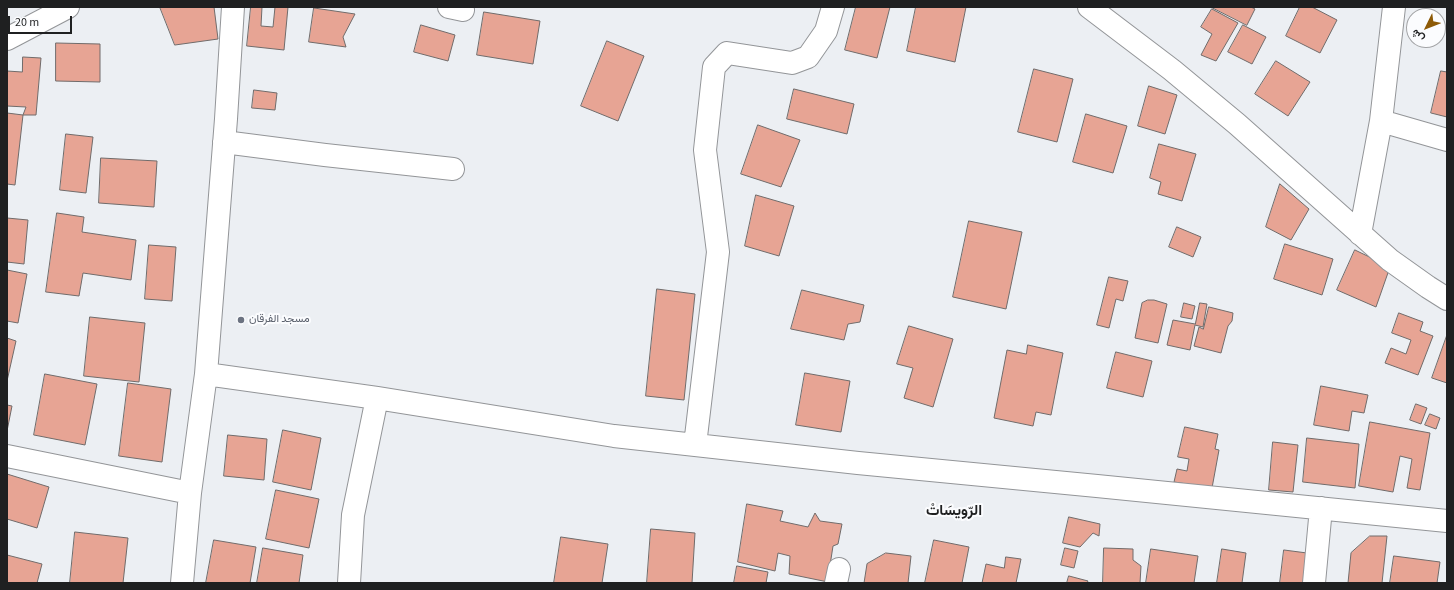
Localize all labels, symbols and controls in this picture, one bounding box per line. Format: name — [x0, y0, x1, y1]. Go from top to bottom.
scale bar — [10, 8, 74, 34]
north arrow — [1406, 8, 1446, 48]
text: 20 m — [15, 14, 39, 31]
text: ش — [1408, 26, 1428, 46]
place label: مسجد الفرقان — [249, 313, 310, 327]
marker: مسجد الفرقان — [236, 315, 246, 325]
district label: الرّويسَاتْ — [926, 503, 982, 521]

